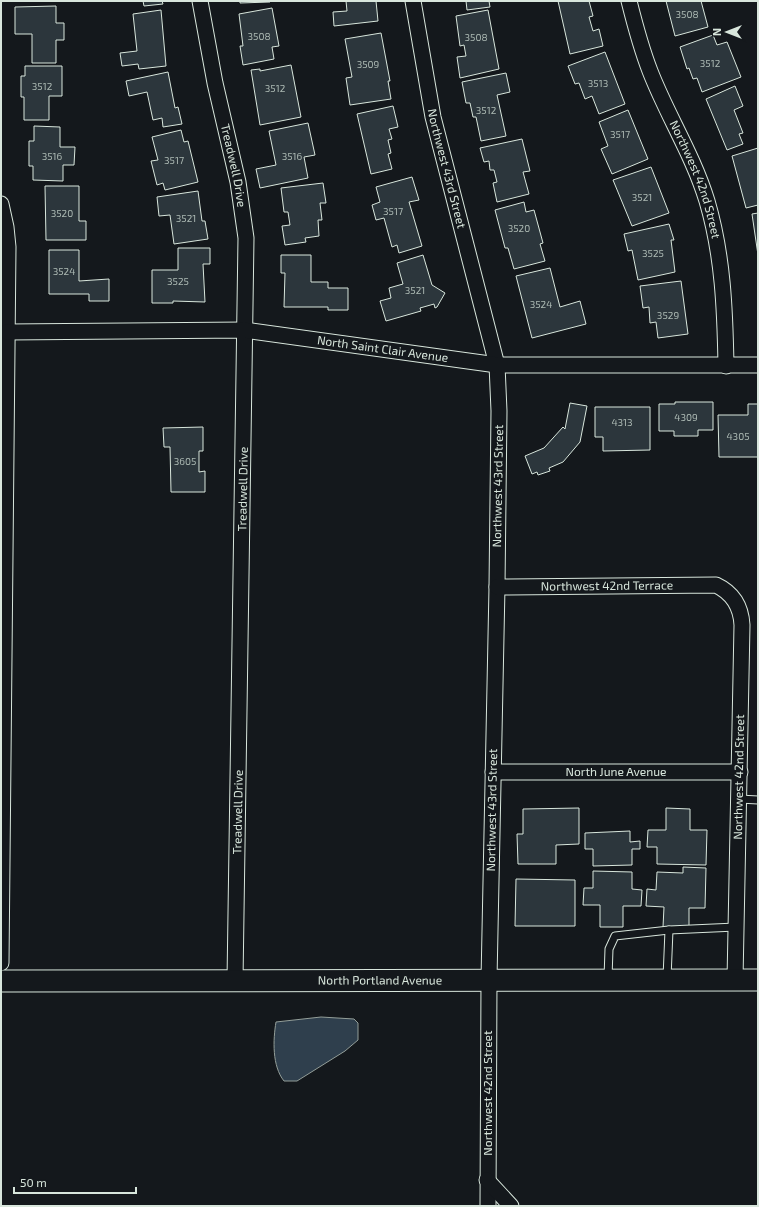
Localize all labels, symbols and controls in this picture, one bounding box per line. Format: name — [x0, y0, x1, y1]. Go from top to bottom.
house number: 3508 — [675, 8, 699, 20]
north arrow — [707, 12, 747, 52]
text: N — [710, 28, 723, 36]
house number: 3508 — [247, 30, 271, 42]
house number: 3508 — [464, 31, 488, 43]
house number: 3512 — [700, 57, 721, 69]
house number: 3509 — [357, 58, 380, 70]
house number: 3513 — [588, 77, 608, 89]
house number: 3512 — [32, 80, 53, 92]
house number: 3512 — [265, 82, 286, 94]
house number: 3512 — [476, 104, 497, 116]
street label: Northwest 43rd Street — [426, 107, 470, 230]
street label: Northwest 42nd Street — [667, 118, 724, 240]
street label: Treadwell Drive — [219, 122, 250, 208]
house number: 3517 — [610, 128, 630, 140]
house number: 3516 — [42, 150, 63, 162]
house number: 3516 — [282, 150, 303, 162]
house number: 3517 — [164, 154, 184, 166]
house number: 3521 — [632, 191, 652, 203]
house number: 3517 — [383, 205, 403, 217]
house number: 3520 — [51, 207, 73, 219]
house number: 3521 — [176, 212, 196, 224]
house number: 3520 — [508, 222, 530, 234]
house number: 3525 — [642, 247, 664, 259]
house number: 3524 — [53, 265, 75, 277]
house number: 3525 — [167, 275, 189, 287]
house number: 3521 — [405, 284, 425, 296]
house number: 3524 — [530, 298, 552, 310]
house number: 3529 — [657, 309, 679, 321]
street label: North Saint Clair Avenue — [316, 332, 449, 364]
house number: 4309 — [674, 411, 698, 423]
house number: 4313 — [611, 416, 633, 428]
street label: Northwest 43rd Street — [489, 424, 505, 548]
house number: 4305 — [726, 430, 750, 442]
street label: Treadwell Drive — [234, 447, 250, 531]
house number: 3605 — [174, 455, 196, 467]
street label: Northwest 42nd Terrace — [541, 577, 673, 593]
street label: Northwest 42nd Street — [730, 714, 746, 840]
street label: Northwest 43rd Street — [483, 748, 499, 872]
street label: North June Avenue — [565, 764, 667, 778]
street label: Treadwell Drive — [229, 770, 245, 854]
street label: North Portland Avenue — [318, 972, 442, 987]
street label: Northwest 42nd Street — [480, 1030, 494, 1156]
scale bar — [14, 1169, 136, 1195]
text: 50 m — [20, 1175, 47, 1189]

